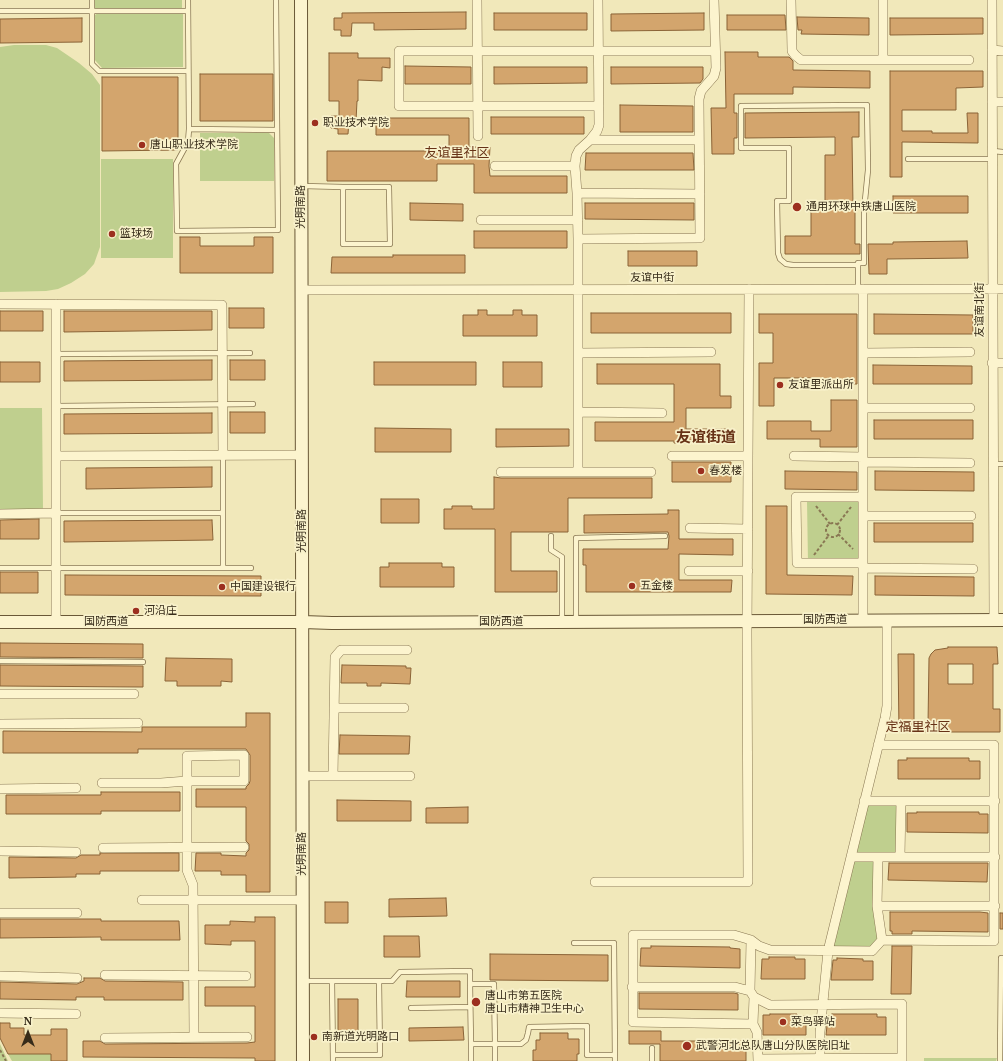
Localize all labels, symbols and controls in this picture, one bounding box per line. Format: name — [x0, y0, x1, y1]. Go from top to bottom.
place label: 职业技术学院 — [323, 116, 389, 130]
marker: 职业技术学院 — [310, 118, 320, 128]
place label: 唐山职业技术学院 — [150, 138, 238, 152]
marker: 唐山职业技术学院 — [137, 140, 147, 150]
district label: 友谊里社区 — [425, 145, 489, 161]
street label: 光明南路 — [294, 185, 308, 229]
place label: 通用环球中铁唐山医院 — [806, 200, 916, 214]
marker: 通用环球中铁唐山医院 — [791, 201, 803, 213]
place label: 篮球场 — [120, 227, 153, 241]
marker: 篮球场 — [107, 229, 117, 239]
street label: 友谊中街 — [630, 271, 674, 285]
street label: 友谊南北街 — [973, 283, 987, 337]
place label: 友谊里派出所 — [788, 378, 854, 392]
marker: 友谊里派出所 — [775, 380, 785, 390]
district label: 友谊街道 — [676, 429, 736, 447]
place label: 春发楼 — [709, 464, 742, 478]
marker: 春发楼 — [696, 466, 706, 476]
street label: 光明南路 — [295, 509, 309, 553]
place label: 五金楼 — [640, 579, 673, 593]
place label: 中国建设银行 — [230, 580, 296, 594]
marker: 五金楼 — [627, 581, 637, 591]
marker: 中国建设银行 — [217, 582, 227, 592]
place label: 河沿庄 — [144, 604, 177, 618]
marker: 河沿庄 — [131, 606, 141, 616]
street label: 国防西道 — [803, 613, 847, 627]
street label: 国防西道 — [84, 615, 128, 629]
street label: 国防西道 — [479, 615, 523, 629]
district label: 定福里社区 — [886, 719, 950, 735]
street label: 光明南路 — [295, 832, 309, 876]
place label: 唐山市第五医院 唐山市精神卫生中心 — [485, 989, 584, 1015]
marker: 唐山市第五医院 唐山市精神卫生中心 — [470, 996, 482, 1008]
north arrow — [8, 1013, 48, 1053]
text: N — [24, 1014, 32, 1028]
place label: 菜鸟驿站 — [791, 1015, 835, 1029]
marker: 菜鸟驿站 — [778, 1017, 788, 1027]
place label: 南新道光明路口 — [322, 1030, 399, 1044]
marker: 南新道光明路口 — [309, 1032, 319, 1042]
place label: 武警河北总队唐山分队医院旧址 — [696, 1039, 850, 1053]
marker: 武警河北总队唐山分队医院旧址 — [681, 1040, 693, 1052]

